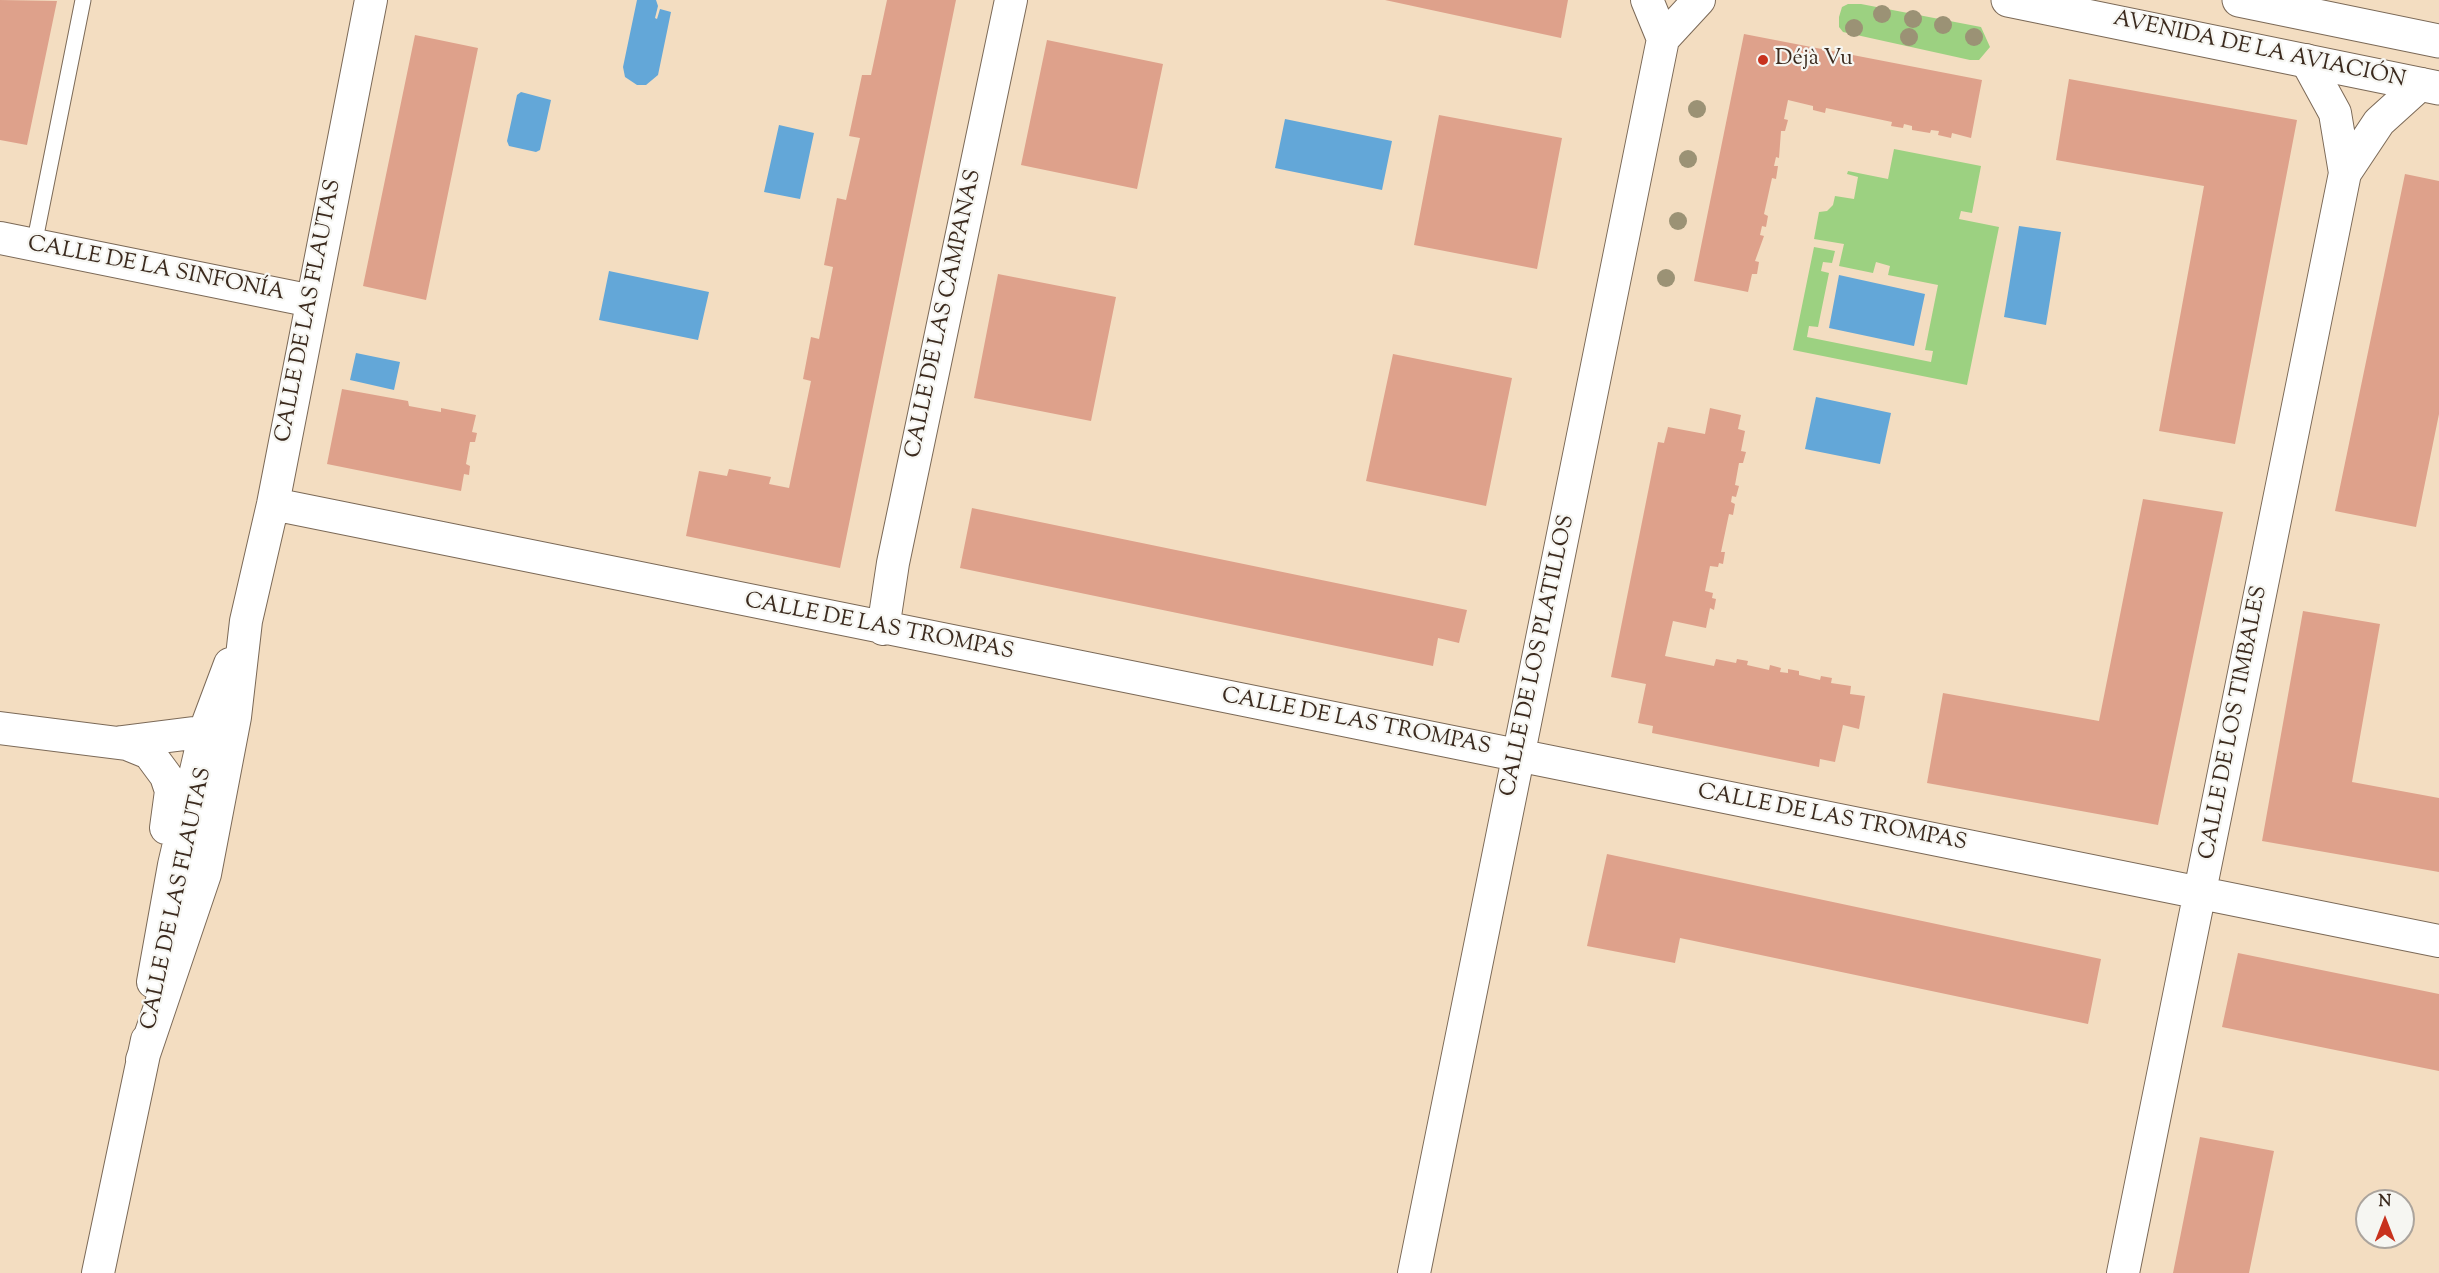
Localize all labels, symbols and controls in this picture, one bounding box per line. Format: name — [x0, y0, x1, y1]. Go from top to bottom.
street label: AVENIDA DE LA AVIACIÓN — [2110, 7, 2408, 95]
place label: Déjà Vu — [1775, 47, 1853, 73]
marker: Déjà Vu — [1756, 53, 1770, 67]
street label: CALLE DE LAS CAMPANAS — [902, 167, 988, 461]
street label: CALLE DE LAS FLAUTAS — [272, 177, 348, 445]
street label: CALLE DE LA SINFONÍA — [25, 232, 287, 308]
street label: CALLE DE LOS PLATILLOS — [1496, 513, 1582, 799]
street label: CALLE DE LOS TIMBALES — [2196, 584, 2274, 862]
street label: CALLE DE LAS TROMPAS — [742, 589, 1016, 667]
street label: CALLE DE LAS TROMPAS — [1219, 684, 1493, 762]
street label: CALLE DE LAS FLAUTAS — [137, 766, 219, 1032]
street label: CALLE DE LAS TROMPAS — [1695, 780, 1969, 858]
north arrow — [2355, 1189, 2415, 1249]
text: N — [2379, 1191, 2391, 1214]

